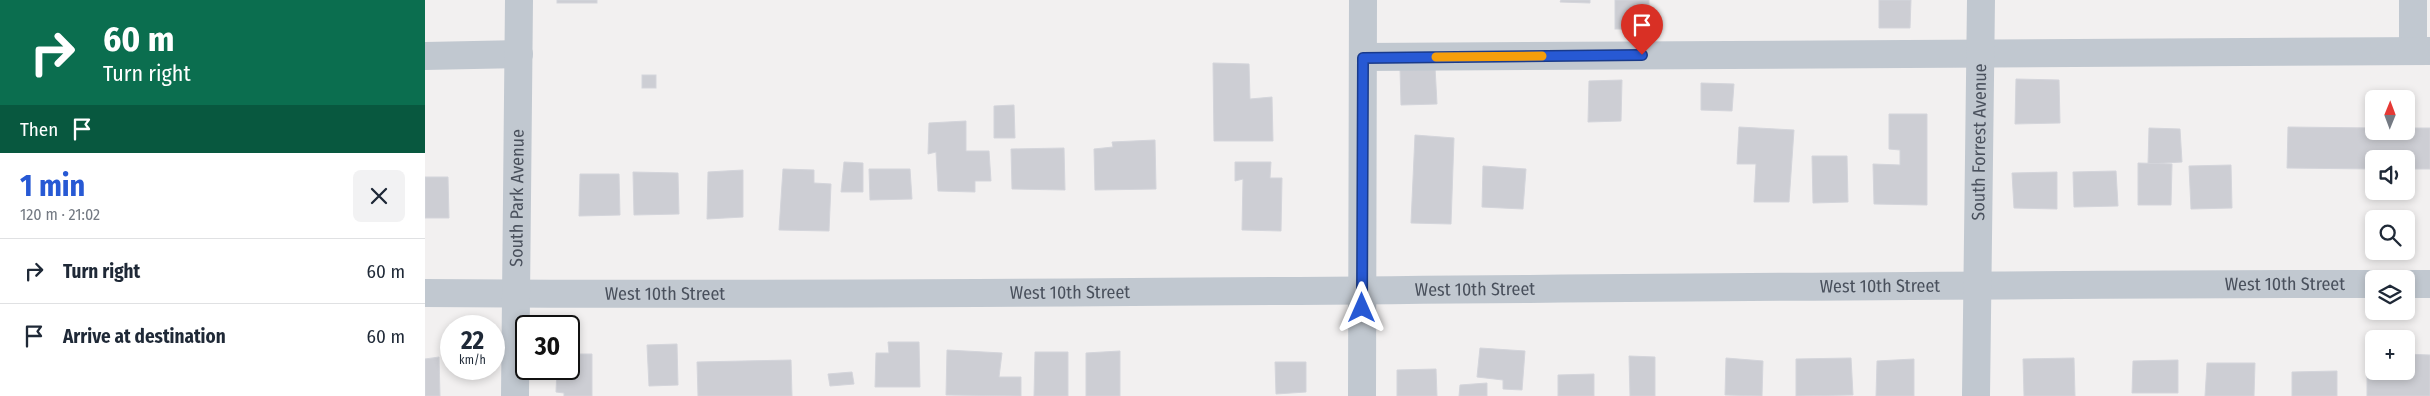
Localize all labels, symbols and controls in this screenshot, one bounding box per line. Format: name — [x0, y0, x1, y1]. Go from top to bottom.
pin — [1621, 4, 1663, 55]
icon: arrive — [1628, 11, 1656, 39]
text: 60 m — [103, 18, 174, 60]
icon: right — [20, 20, 85, 85]
text: Turn right — [103, 60, 191, 87]
street label: South Forrest Avenue — [1967, 63, 1991, 221]
north arrow — [2365, 90, 2415, 140]
map controls — [2365, 90, 2415, 380]
icon: arrive — [68, 115, 96, 143]
text: Then — [20, 118, 58, 141]
street label: South Park Avenue — [505, 129, 529, 267]
button: sound — [2365, 150, 2415, 200]
text: 1 min — [20, 168, 85, 204]
button: close — [353, 170, 405, 222]
text: 120 m · 21:02 — [20, 205, 100, 224]
button: search — [2365, 210, 2415, 260]
icon: right — [20, 257, 48, 285]
text: Turn right — [63, 260, 140, 283]
text: 60 m — [367, 260, 405, 283]
button: layers — [2365, 270, 2415, 320]
street label: West 10th Street — [2225, 273, 2345, 295]
street label: West 10th Street — [1820, 275, 1940, 297]
street label: West 10th Street — [1415, 278, 1535, 301]
street label: West 10th Street — [1010, 281, 1130, 304]
position arrow — [1335, 281, 1387, 333]
street label: West 10th Street — [605, 283, 725, 305]
speed limit sign: 30 — [515, 315, 580, 380]
icon: arrive — [20, 322, 48, 350]
text: Arrive at destination — [63, 325, 226, 348]
text: 60 m — [367, 325, 405, 348]
text: 22 — [461, 326, 484, 356]
button: + — [2365, 330, 2415, 380]
text: km/h — [459, 353, 486, 367]

